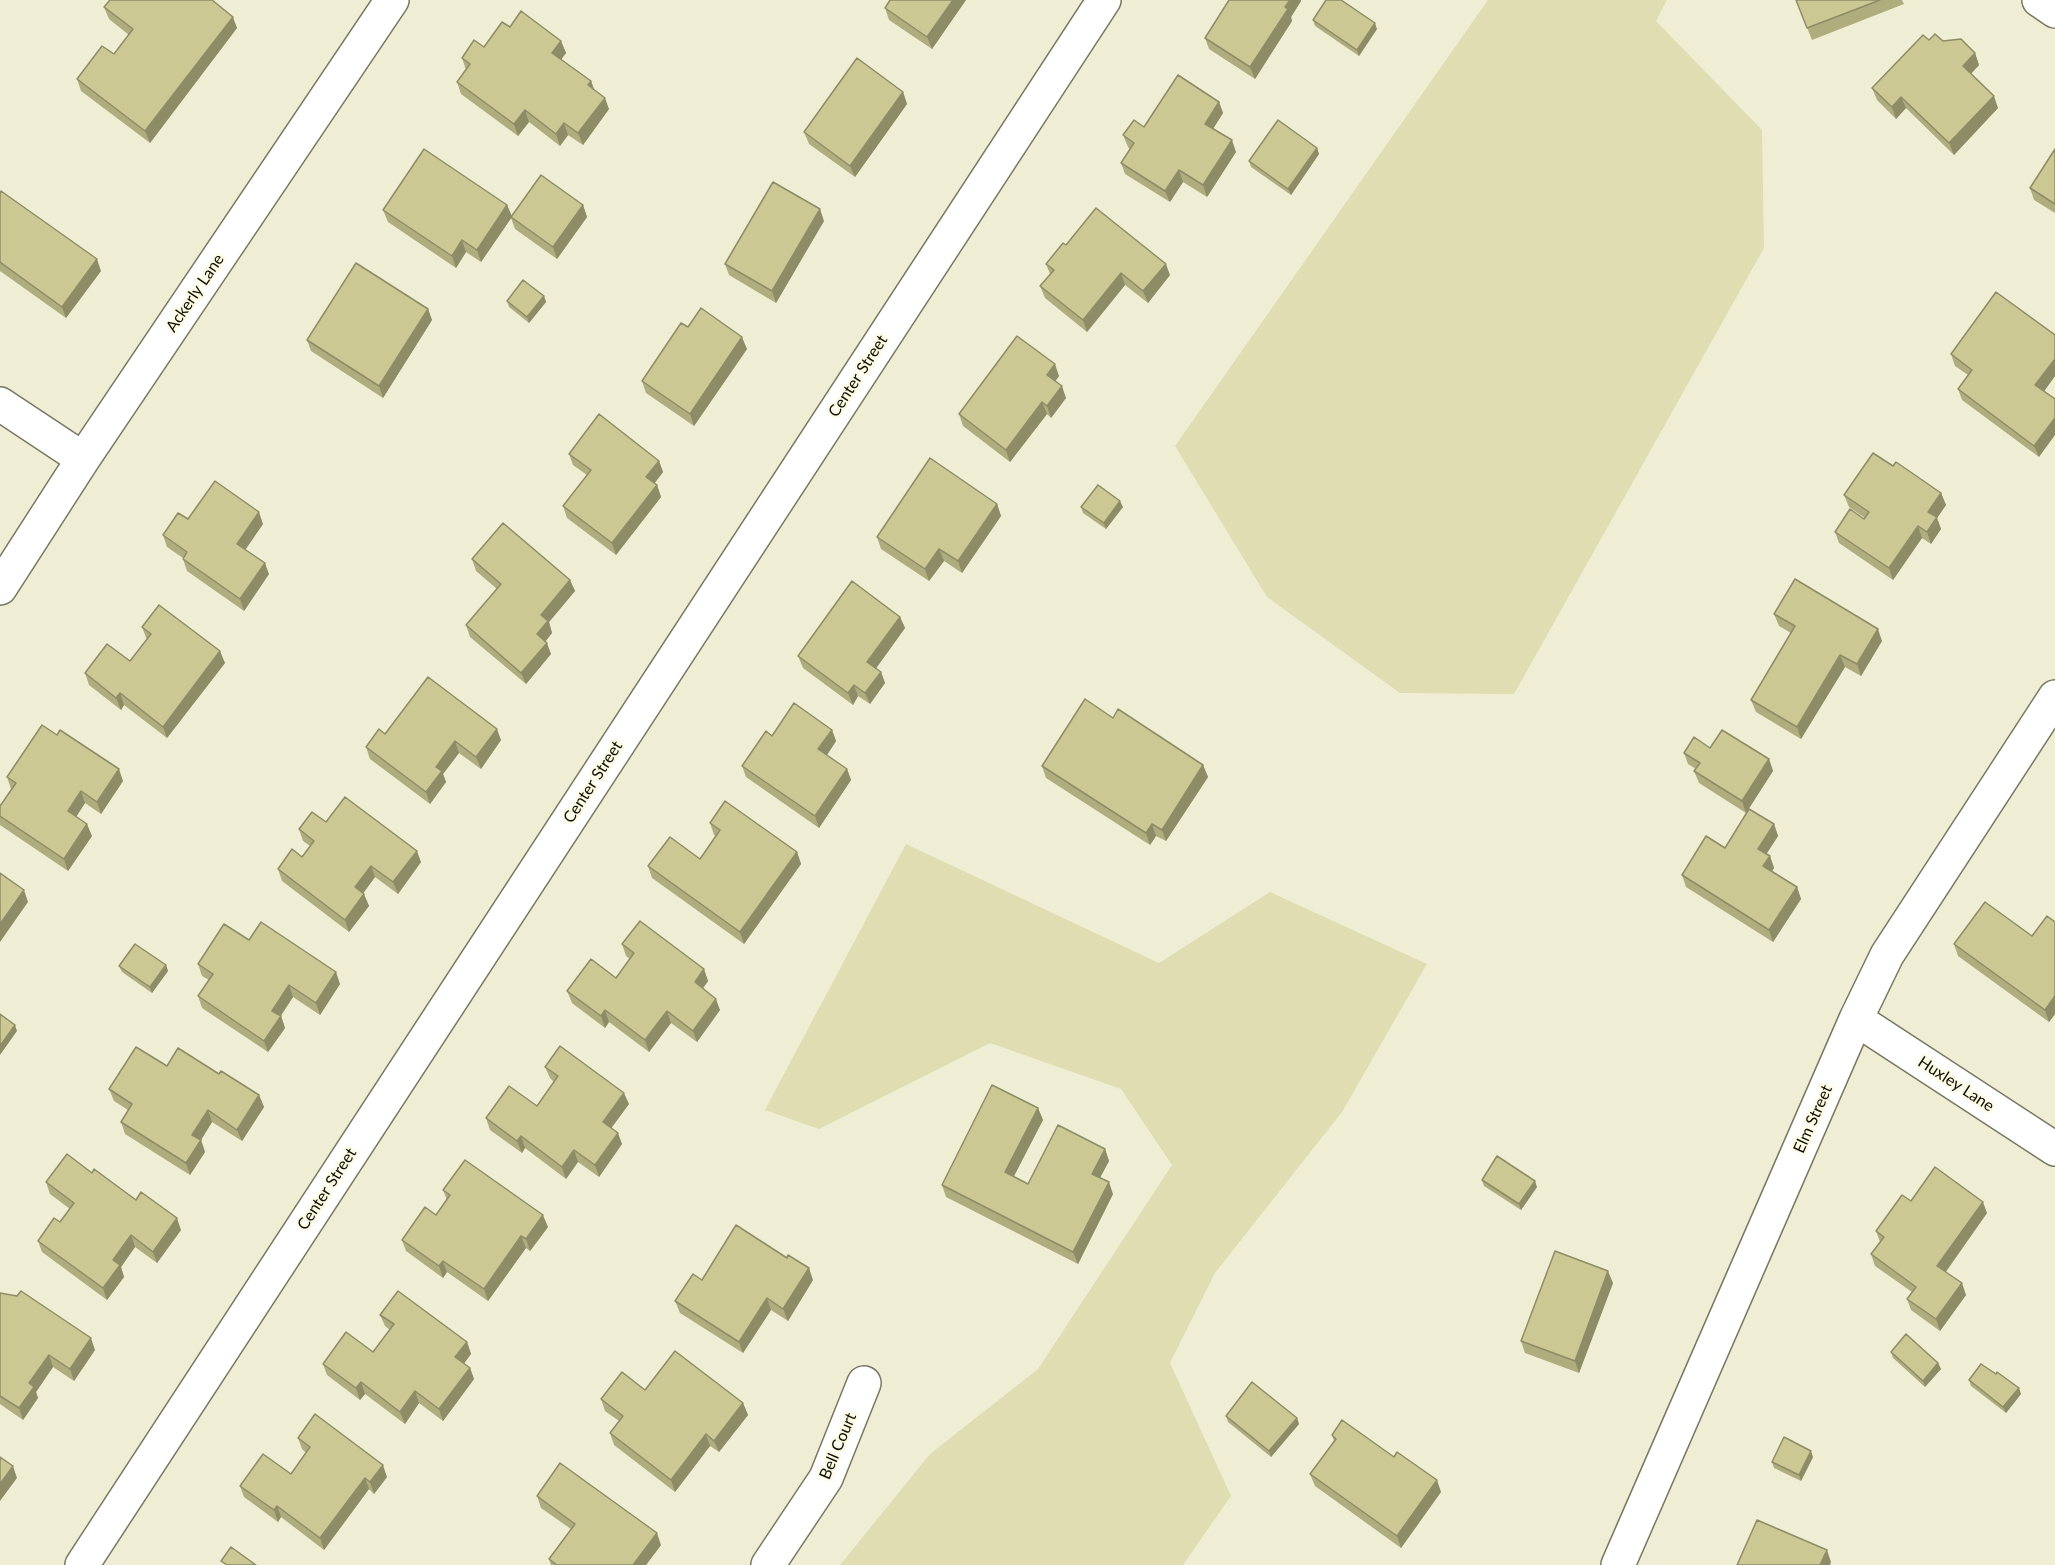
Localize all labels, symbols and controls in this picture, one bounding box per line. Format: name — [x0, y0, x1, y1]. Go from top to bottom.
street label: Ackerly Lane — [162, 250, 228, 336]
street label: Center Street — [824, 331, 892, 421]
street label: Center Street — [559, 737, 627, 827]
street label: Huxley Lane — [1914, 1052, 1998, 1116]
street label: Elm Street — [1790, 1082, 1836, 1156]
street label: Center Street — [293, 1144, 361, 1234]
street label: Bell Court — [815, 1410, 861, 1482]

